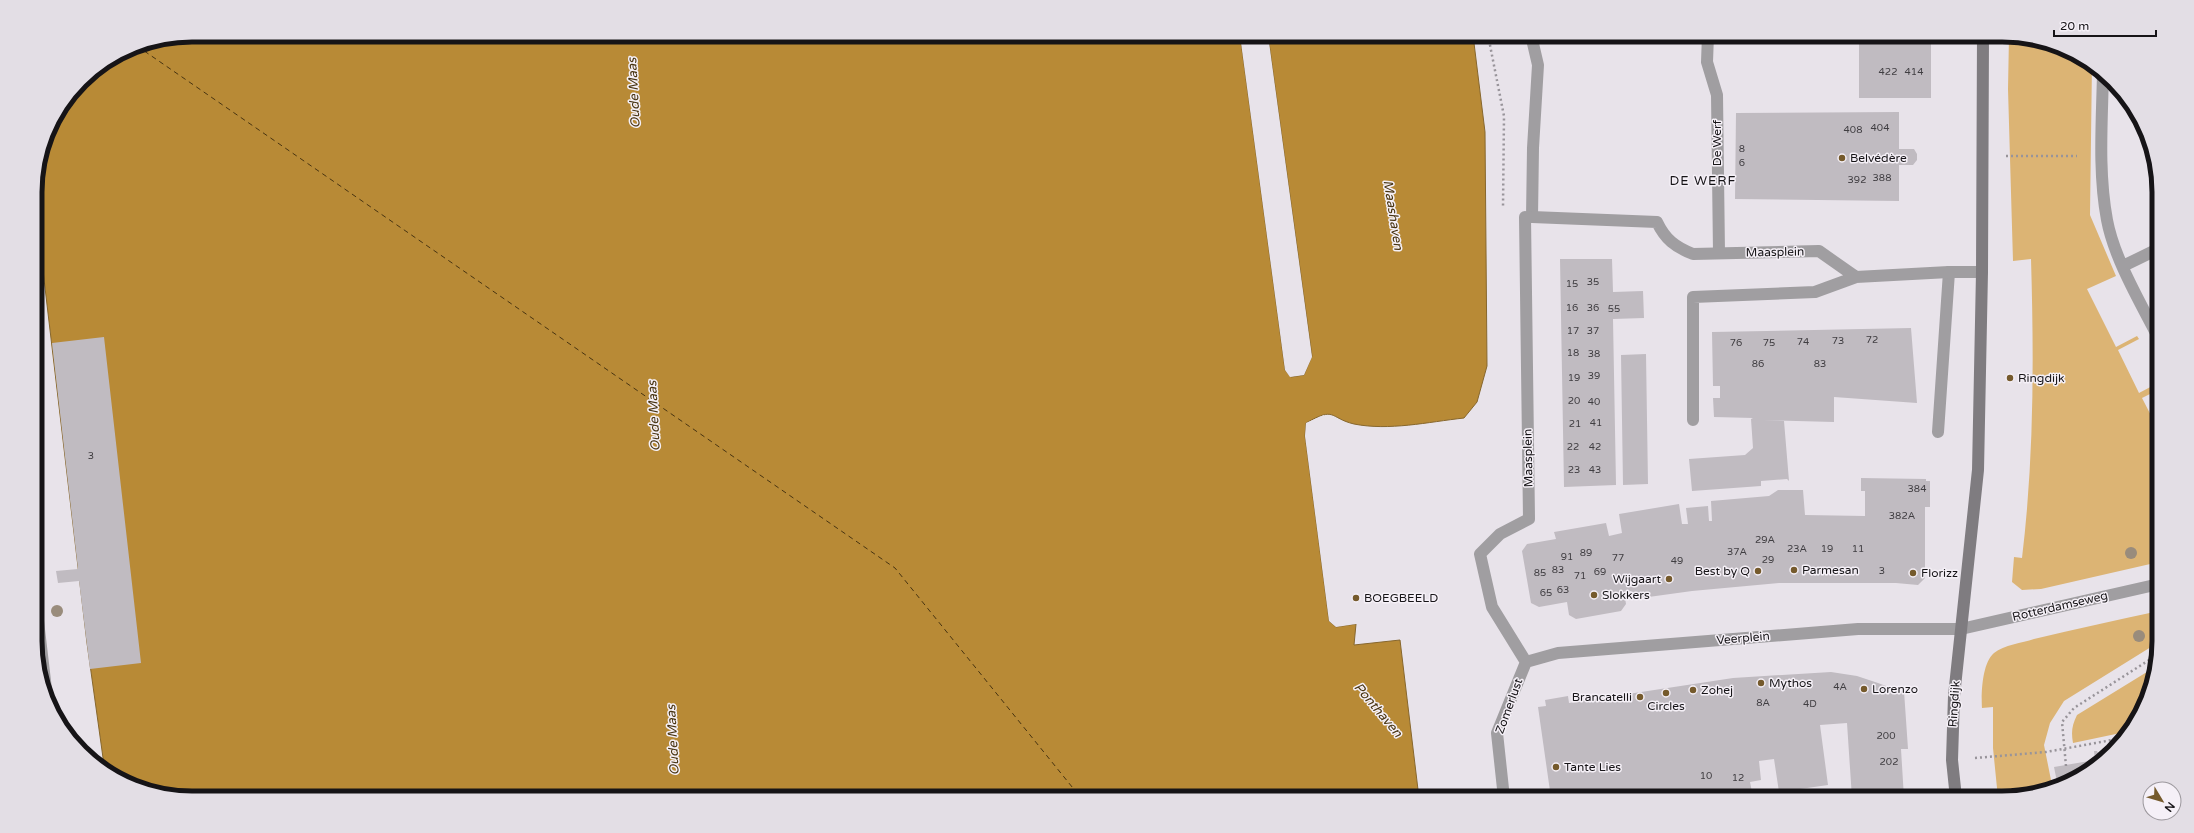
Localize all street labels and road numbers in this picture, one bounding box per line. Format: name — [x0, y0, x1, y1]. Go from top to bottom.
street label: De Werf — [1710, 119, 1724, 166]
street label: Maasplein — [1746, 244, 1804, 260]
street label: Maasplein — [1520, 429, 1536, 487]
street label: Rotterdamseweg — [2011, 588, 2109, 624]
street label: Veerplein — [1716, 629, 1770, 647]
street label: Zomerlust — [1493, 676, 1526, 736]
street label: Ringdijk — [1945, 680, 1963, 728]

